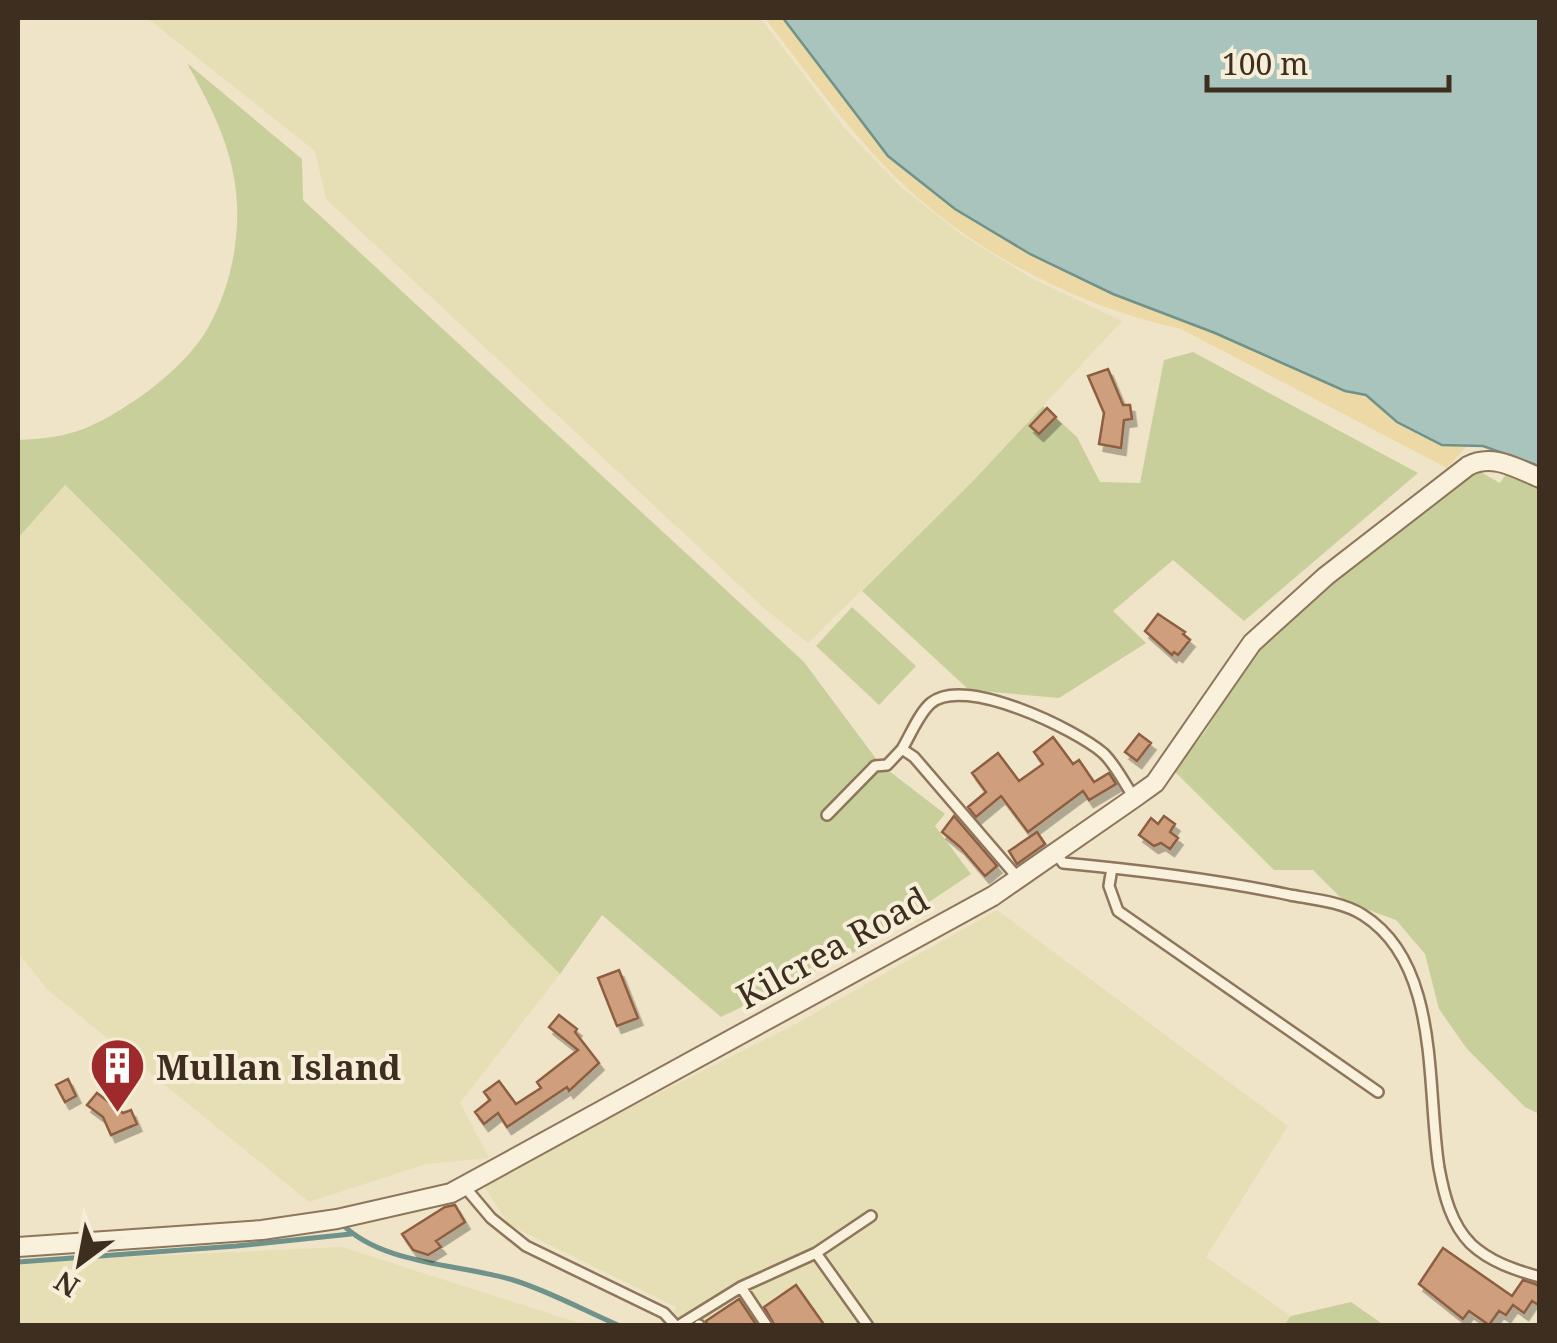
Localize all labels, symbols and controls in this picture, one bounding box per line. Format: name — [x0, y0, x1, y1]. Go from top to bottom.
scale bar — [1207, 30, 1450, 92]
text: 100 m — [1222, 43, 1308, 84]
street label: Kilcrea Road — [728, 875, 936, 1019]
building icon: Mullan Island — [87, 1036, 147, 1115]
place label: Mullan Island — [156, 1043, 401, 1090]
north arrow — [30, 1213, 130, 1313]
text: N — [47, 1263, 86, 1307]

